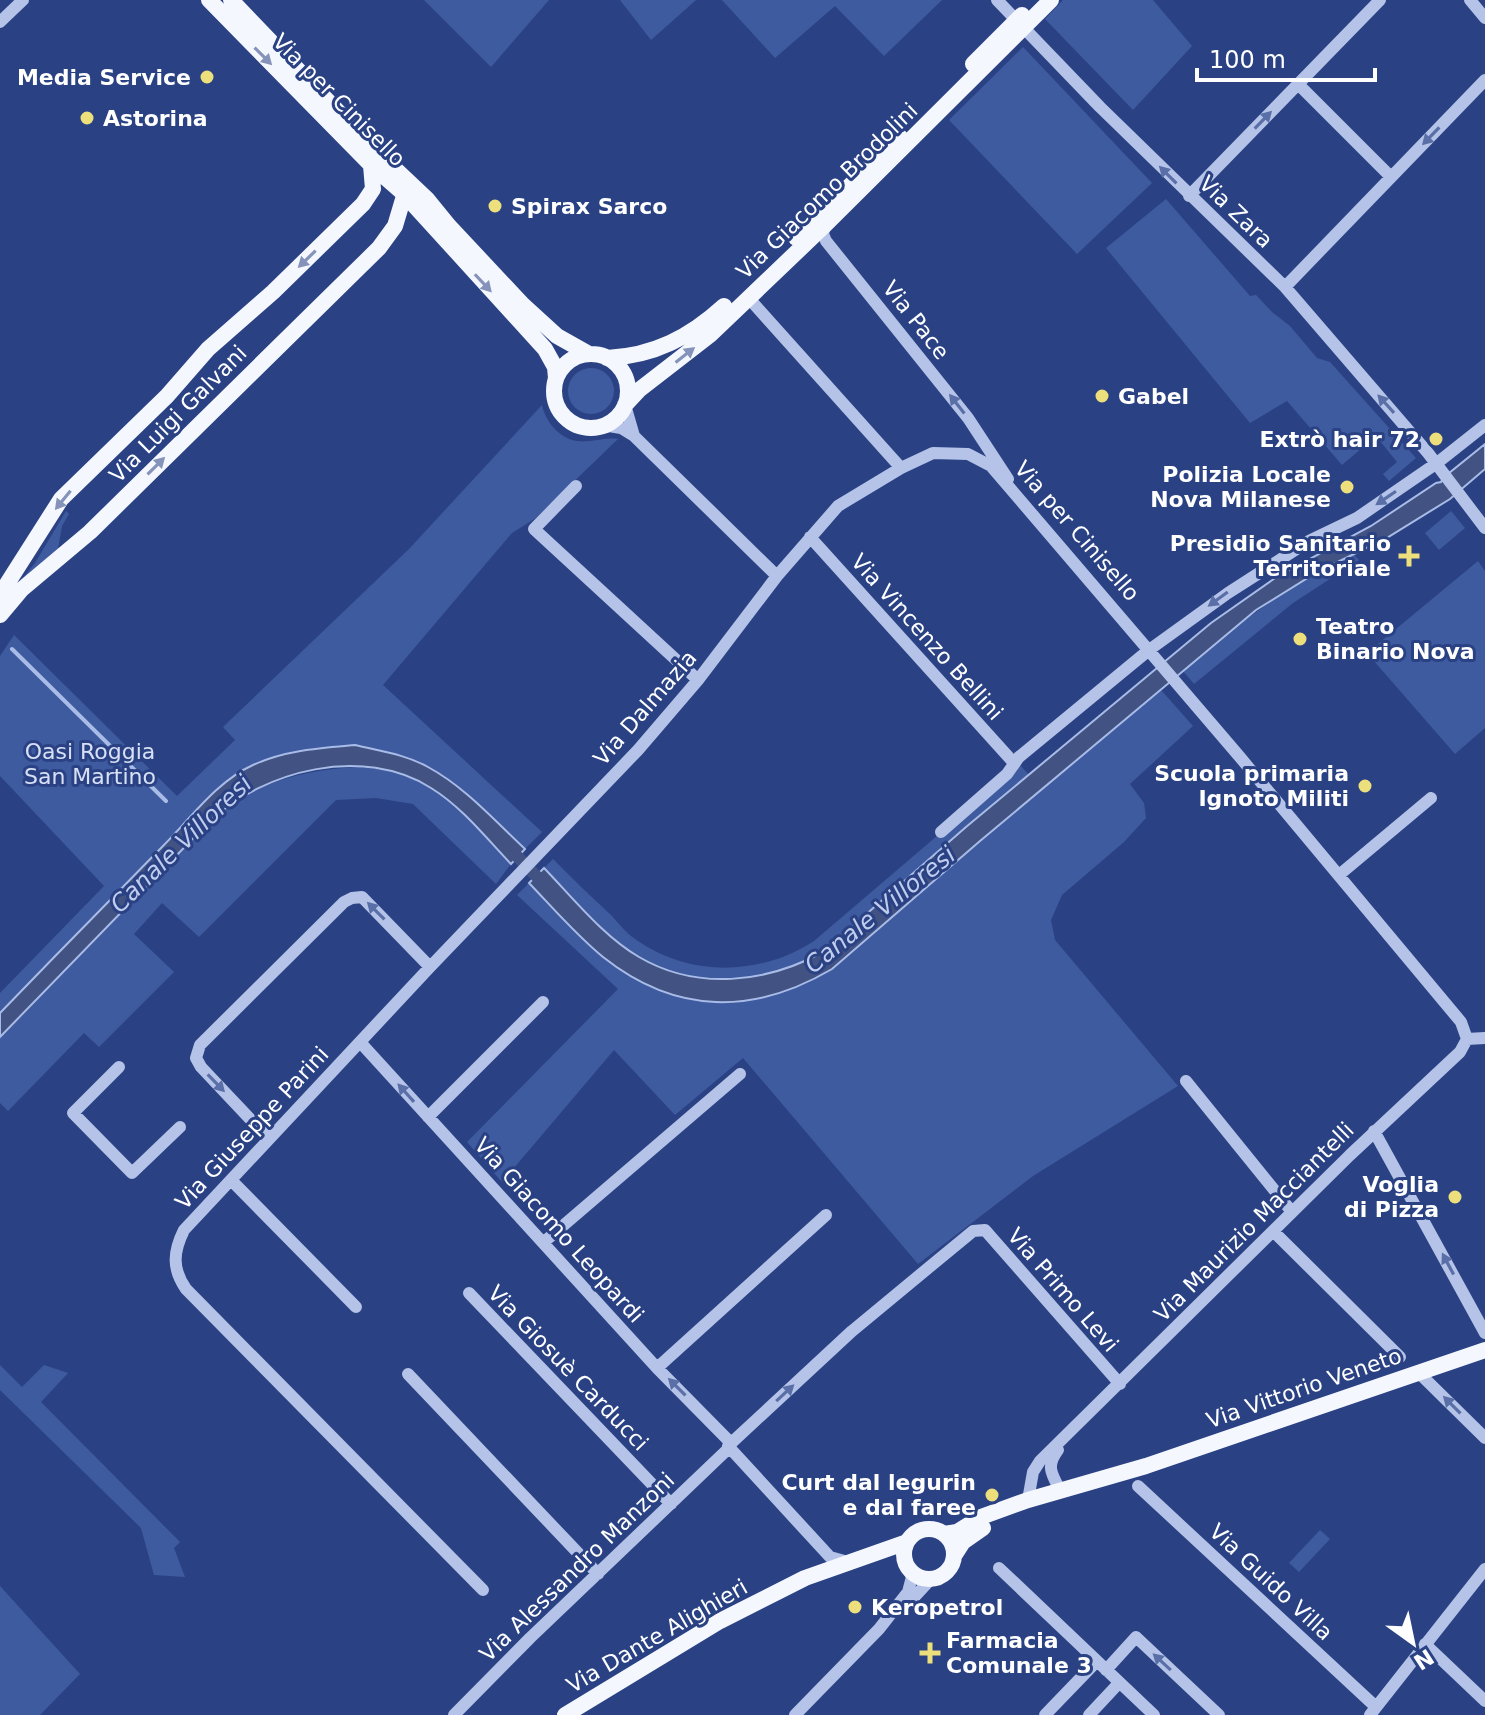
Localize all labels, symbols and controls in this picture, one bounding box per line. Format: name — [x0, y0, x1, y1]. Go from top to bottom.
street label: Via per Cinisello — [268, 29, 410, 171]
scale bar — [1197, 32, 1375, 82]
one-way arrow — [253, 46, 272, 65]
text: 100 m — [1209, 46, 1286, 74]
place label: Media Service — [17, 65, 191, 90]
marker: Media Service — [198, 68, 216, 86]
street label: Via Giacomo Brodolini — [731, 98, 923, 284]
place label: Astorina — [103, 106, 208, 131]
marker: Astorina — [78, 109, 96, 127]
one-way arrow — [1253, 111, 1272, 130]
one-way arrow — [1422, 126, 1440, 145]
one-way arrow — [1159, 166, 1178, 185]
street label: Via Zara — [1194, 171, 1278, 253]
place label: Spirax Sarco — [511, 194, 667, 219]
marker: Spirax Sarco — [486, 197, 504, 215]
one-way arrow — [298, 249, 317, 267]
one-way arrow — [474, 274, 492, 293]
street label: Via Pace — [878, 276, 954, 364]
street label: Via Luigi Galvani — [104, 340, 252, 488]
one-way arrow — [675, 347, 695, 364]
place label: Gabel — [1118, 384, 1189, 409]
marker: Gabel — [1093, 387, 1111, 405]
one-way arrow — [949, 394, 966, 414]
one-way arrow — [1377, 395, 1395, 414]
place label: Extrò hair 72 — [1259, 427, 1420, 452]
marker: Extrò hair 72 — [1427, 430, 1445, 448]
street label: Via per Cinisello — [1010, 456, 1144, 606]
one-way arrow — [146, 457, 165, 476]
place label: Polizia Locale Nova Milanese — [1150, 462, 1331, 512]
marker: Polizia Locale Nova Milanese — [1338, 478, 1356, 496]
one-way arrow — [54, 489, 71, 510]
one-way arrow — [1375, 490, 1396, 505]
place label: Presidio Sanitario Territoriale — [1170, 531, 1391, 581]
marker: Presidio Sanitario Territoriale — [1398, 545, 1420, 567]
street label: Via Vincenzo Bellini — [846, 549, 1008, 725]
one-way arrow — [1208, 591, 1229, 607]
place label: Teatro Binario Nova — [1316, 614, 1475, 664]
marker: Teatro Binario Nova — [1291, 630, 1309, 648]
street label: Via Dalmazia — [588, 646, 702, 770]
park label: Oasi Roggia San Martino — [24, 739, 156, 789]
place label: Scuola primaria Ignoto Militi — [1154, 761, 1349, 811]
water label: Canale Villoresi — [105, 769, 258, 918]
marker: Scuola primaria Ignoto Militi — [1356, 777, 1374, 795]
water label: Canale Villoresi — [799, 841, 961, 979]
one-way arrow — [367, 902, 386, 921]
street label: Via Giuseppe Parini — [170, 1042, 334, 1214]
one-way arrow — [207, 1074, 225, 1093]
one-way arrow — [398, 1083, 415, 1103]
street label: Via Maurizio Macciantelli — [1149, 1117, 1359, 1327]
street label: Via Giacomo Leopardi — [469, 1132, 649, 1328]
place label: Voglia di Pizza — [1344, 1172, 1439, 1222]
marker: Voglia di Pizza — [1446, 1188, 1464, 1206]
street label: Via Primo Levi — [1003, 1223, 1123, 1357]
one-way arrow — [1441, 1253, 1454, 1276]
street label: Via Giosuè Carducci — [483, 1280, 653, 1456]
street label: Via Vittorio Veneto — [1203, 1343, 1405, 1433]
one-way arrow — [668, 1378, 686, 1397]
one-way arrow — [775, 1384, 794, 1402]
one-way arrow — [1443, 1396, 1462, 1415]
street label: Via Alessandro Manzoni — [475, 1467, 679, 1667]
place label: Curt dal legurin e dal faree — [781, 1470, 976, 1520]
marker: Curt dal legurin e dal faree — [983, 1486, 1001, 1504]
street label: Via Guido Villa — [1204, 1519, 1338, 1645]
street label: Via Dante Alighieri — [562, 1574, 752, 1698]
place label: Keropetrol — [871, 1595, 1003, 1620]
marker: Keropetrol — [846, 1598, 864, 1616]
north arrow — [1373, 1603, 1453, 1683]
place label: Farmacia Comunale 3 — [946, 1628, 1092, 1678]
marker: Farmacia Comunale 3 — [921, 1644, 939, 1662]
text: N — [1409, 1644, 1438, 1675]
one-way arrow — [1153, 1653, 1172, 1671]

